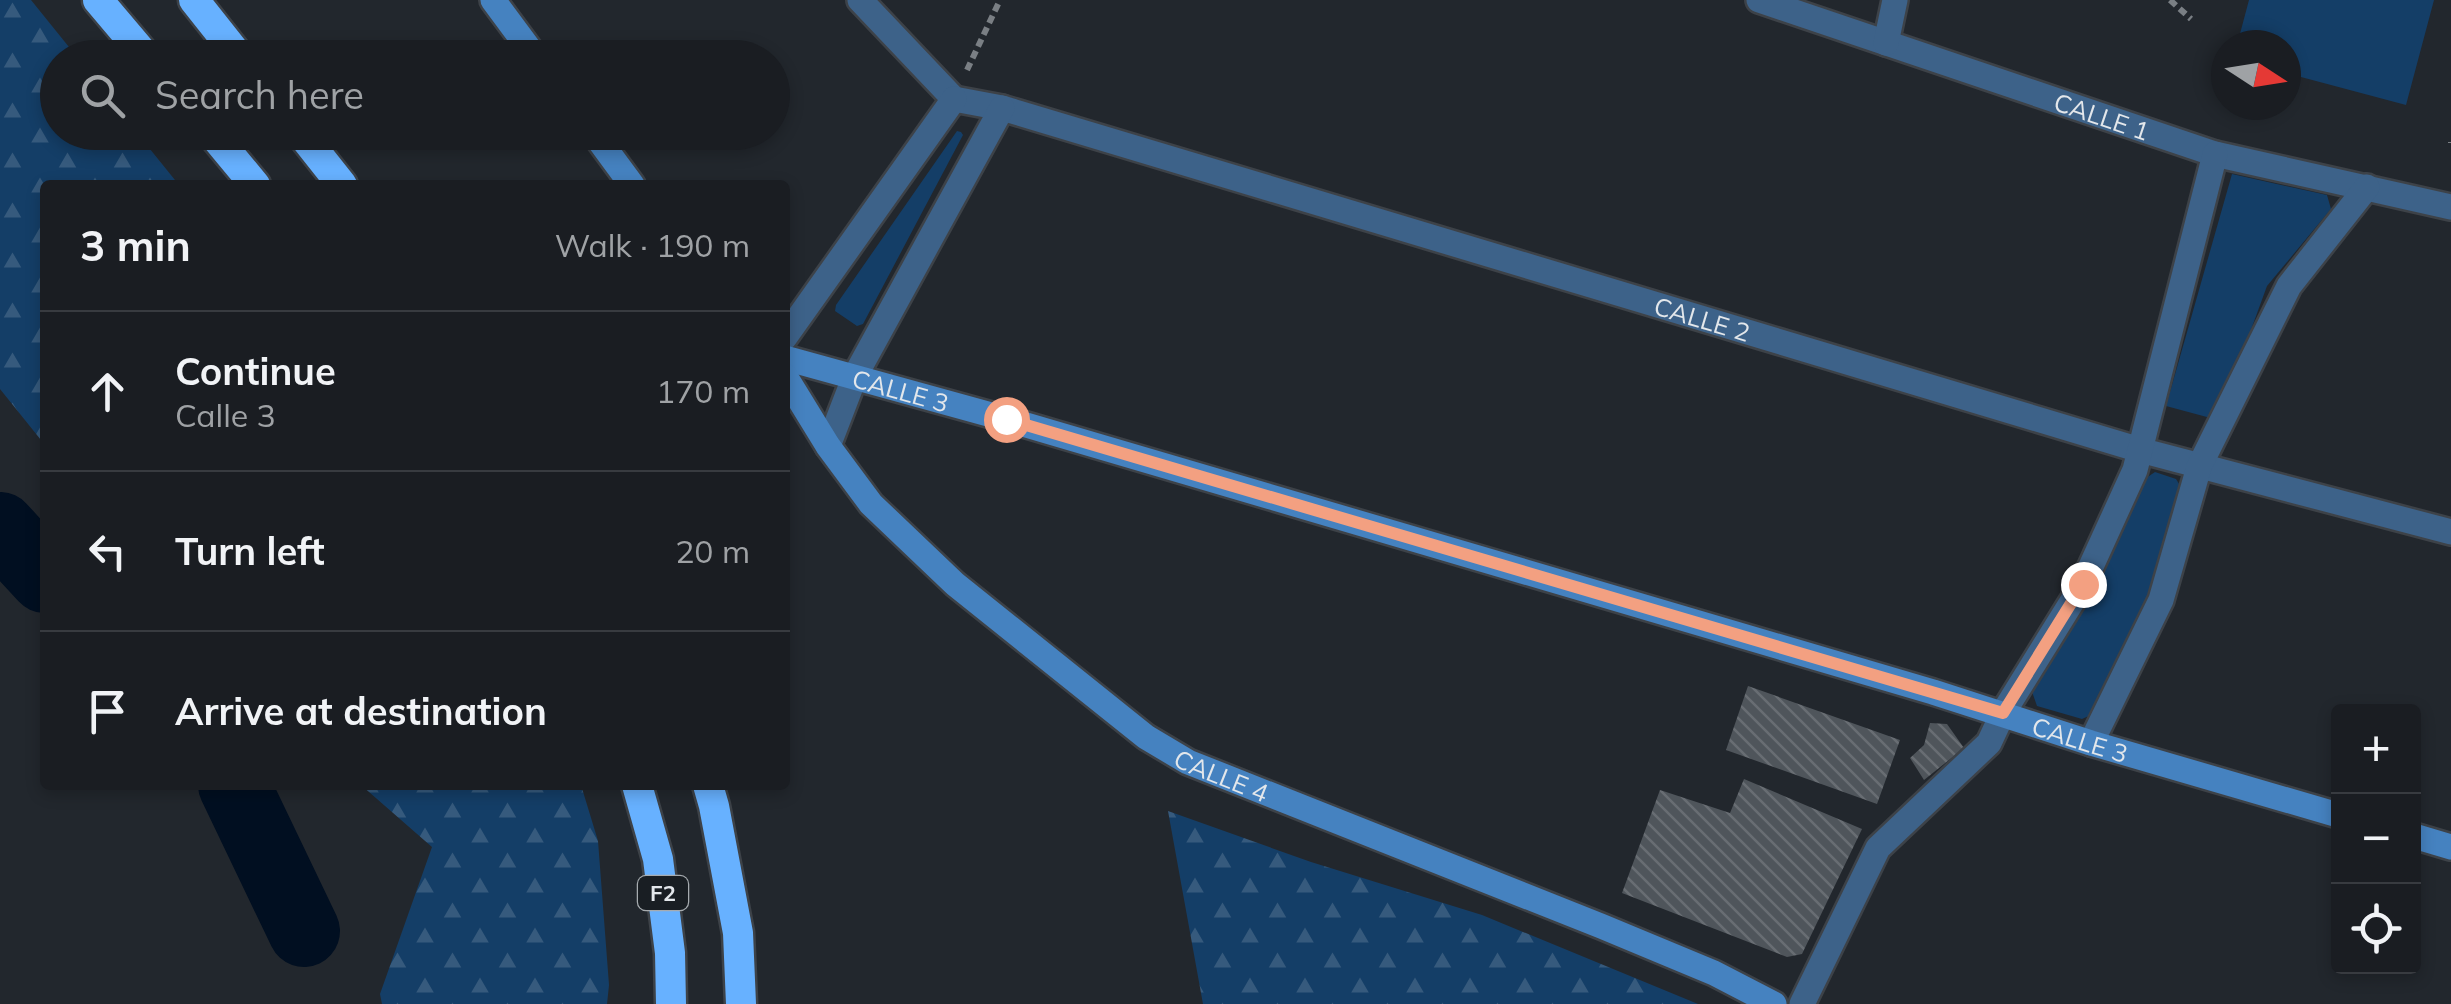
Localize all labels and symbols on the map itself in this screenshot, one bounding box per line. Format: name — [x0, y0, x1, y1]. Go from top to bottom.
north arrow — [2211, 30, 2301, 120]
street label: CALLE 1 — [2050, 85, 2154, 146]
street label: CALLE 2 — [1651, 289, 1754, 347]
street label: CALLE 3 — [849, 362, 952, 418]
route start — [984, 397, 1030, 443]
route end — [2061, 562, 2107, 608]
street label: CALLE 3 — [2028, 710, 2131, 768]
street label: CALLE 4 — [1169, 742, 1273, 808]
road number: F2 — [638, 876, 688, 910]

